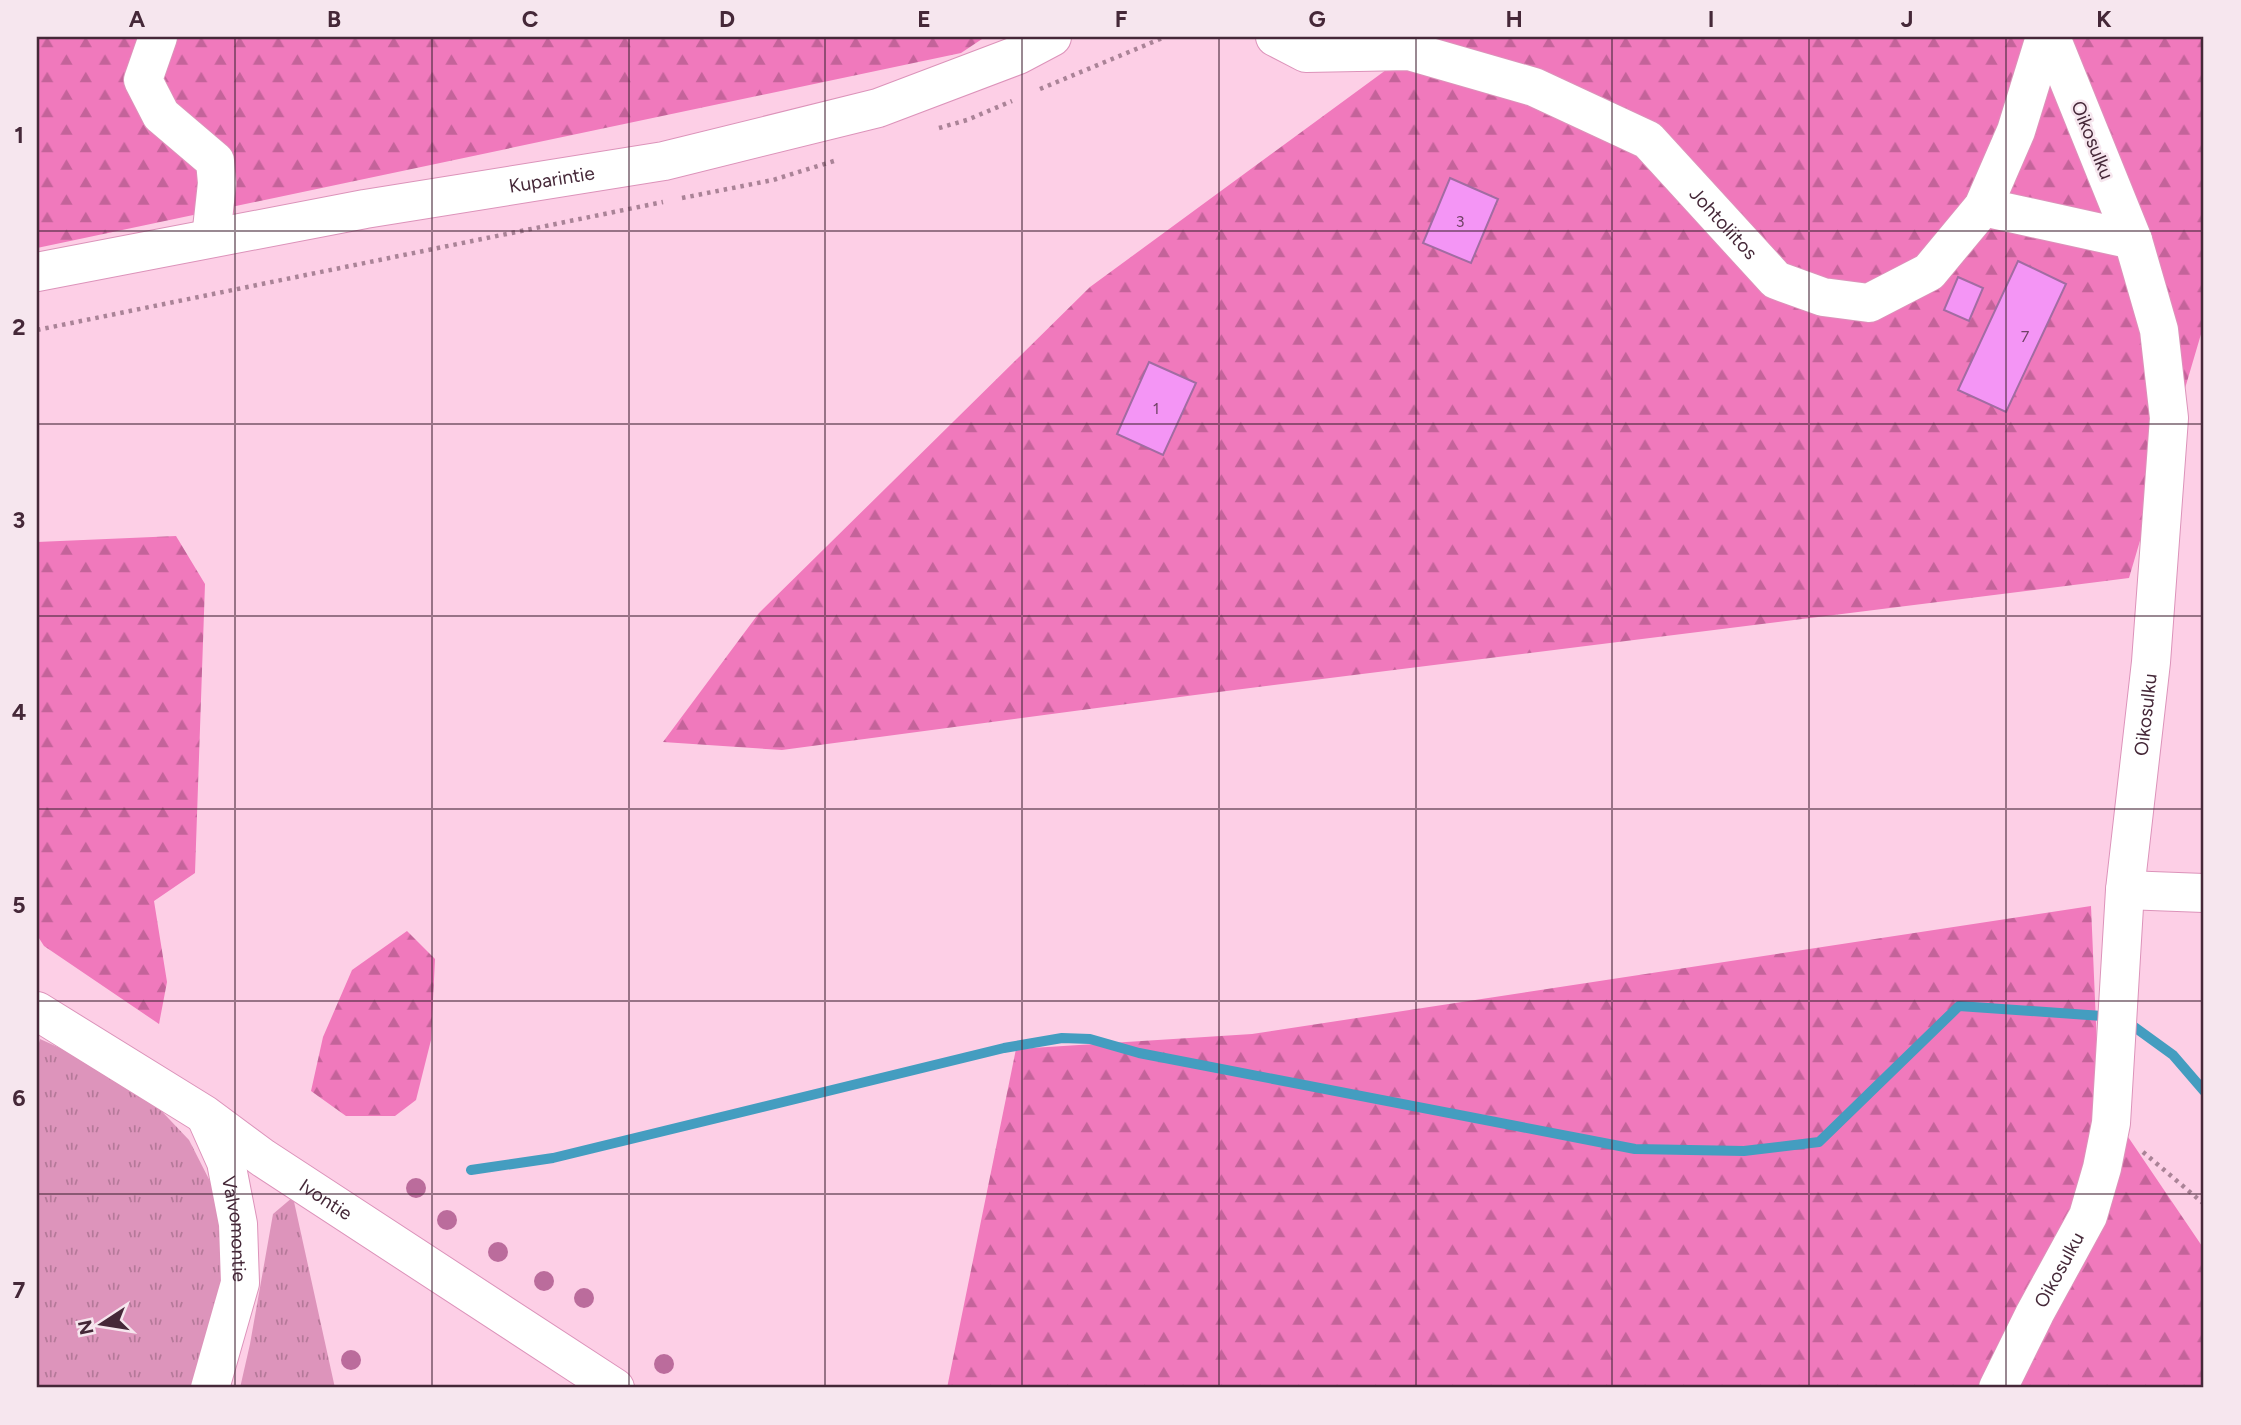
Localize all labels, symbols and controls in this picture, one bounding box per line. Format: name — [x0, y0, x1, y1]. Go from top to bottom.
text: A — [129, 5, 146, 33]
text: B — [327, 5, 341, 33]
text: C — [522, 5, 539, 33]
text: D — [719, 5, 735, 33]
text: E — [917, 5, 931, 33]
text: F — [1115, 5, 1128, 33]
text: G — [1308, 5, 1326, 33]
text: H — [1505, 5, 1523, 33]
text: I — [1708, 5, 1714, 33]
text: J — [1901, 5, 1913, 33]
text: K — [2096, 5, 2112, 33]
street label: Oikosulku — [2066, 98, 2119, 183]
text: 1 — [14, 121, 24, 149]
street label: Kuparintie — [507, 161, 596, 198]
street label: Johtoliitos — [1685, 182, 1762, 264]
house number: 3 — [1456, 212, 1464, 231]
text: 2 — [12, 313, 26, 341]
house number: 7 — [2021, 327, 2030, 346]
house number: 1 — [1153, 399, 1159, 418]
text: 3 — [13, 506, 25, 534]
street label: Oikosulku — [2129, 672, 2162, 757]
text: 4 — [12, 698, 26, 726]
text: 5 — [12, 891, 26, 919]
text: 6 — [12, 1084, 26, 1112]
street label: Valvomontie — [217, 1174, 251, 1282]
street label: Ivontie — [295, 1174, 356, 1225]
street label: Oikosulku — [2029, 1228, 2089, 1312]
text: 7 — [13, 1276, 26, 1304]
north arrow — [66, 1288, 136, 1358]
text: N — [73, 1318, 99, 1337]

